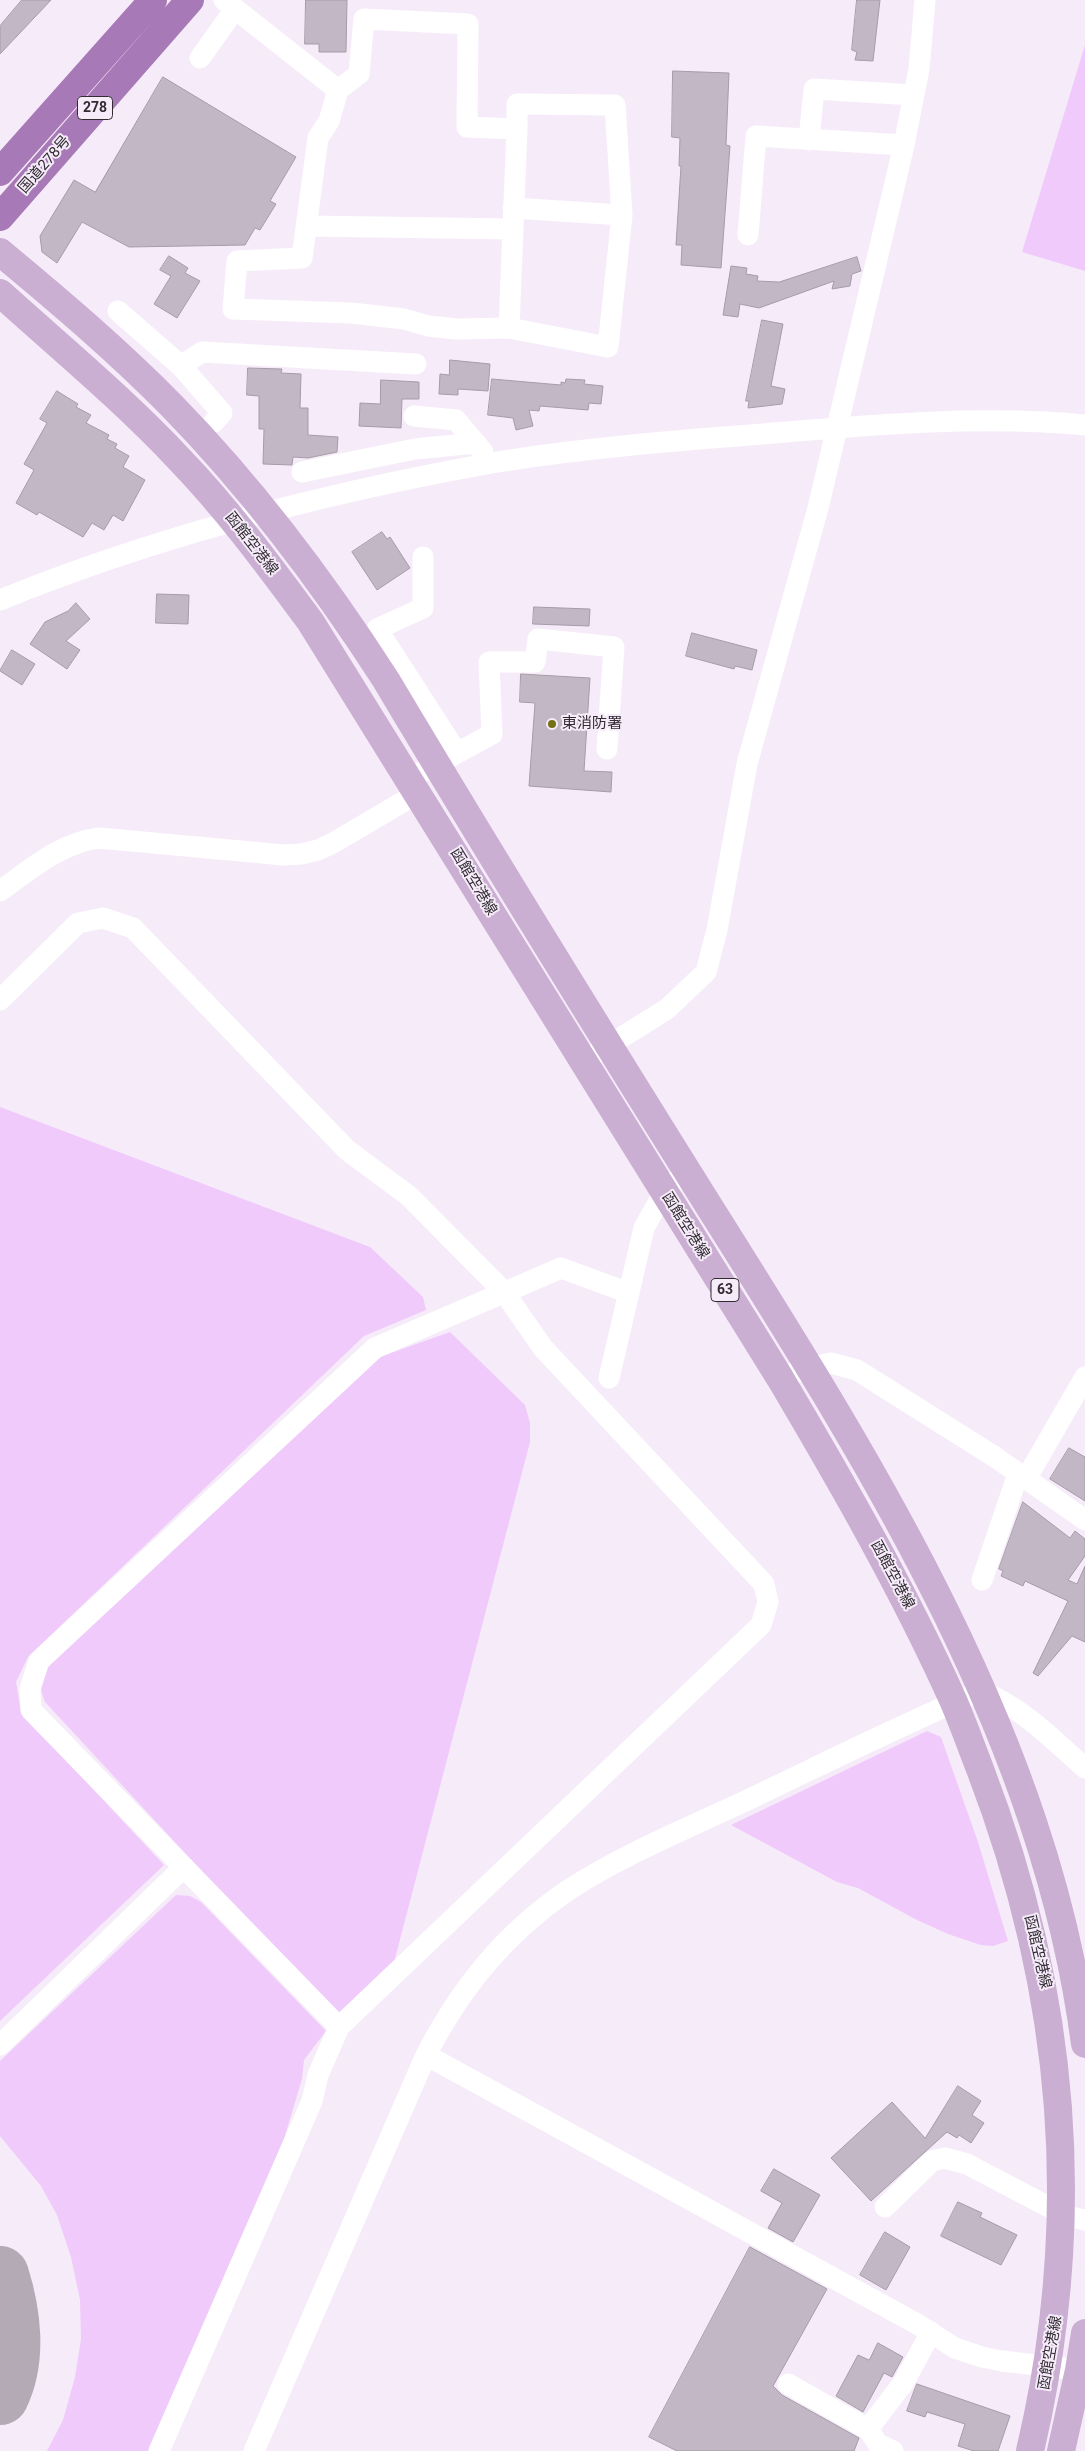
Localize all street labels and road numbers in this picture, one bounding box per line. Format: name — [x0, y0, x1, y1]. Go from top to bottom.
road number: 278 — [78, 96, 112, 120]
street label: 国道278号 — [15, 133, 75, 197]
street label: 函館空港線 — [221, 509, 281, 579]
street label: 函館空港線 — [446, 845, 500, 919]
street label: 函館空港線 — [657, 1189, 713, 1263]
road number: 63 — [711, 1278, 739, 1302]
street label: 函館空港線 — [866, 1538, 918, 1612]
street label: 函館空港線 — [1020, 1913, 1054, 1991]
street label: 函館空港線 — [1036, 2315, 1066, 2391]

